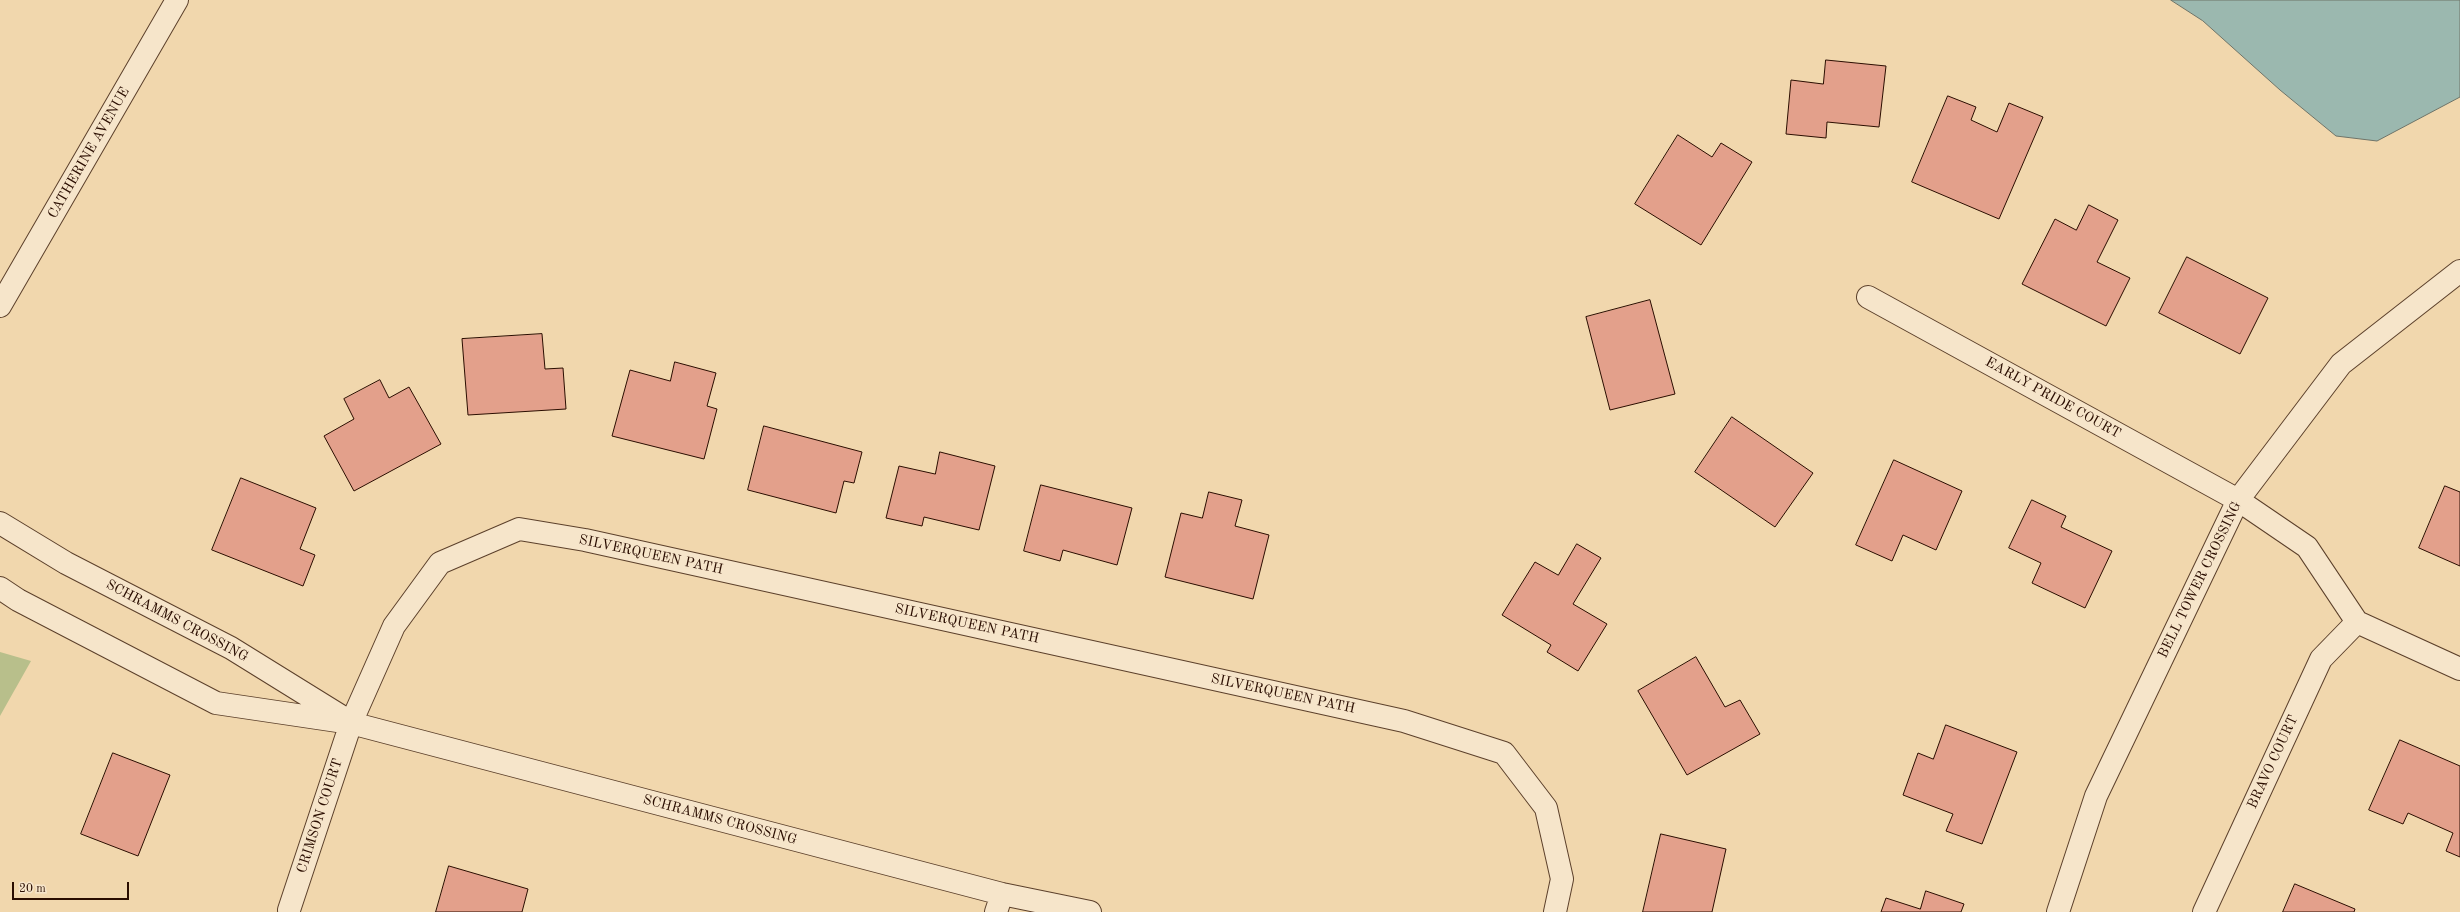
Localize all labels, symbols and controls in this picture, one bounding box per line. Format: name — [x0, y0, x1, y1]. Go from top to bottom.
street label: CATHERINE AVENUE — [44, 84, 134, 222]
street label: EARLY PRIDE COURT — [1982, 354, 2124, 442]
street label: BELL TOWER CROSSING — [2155, 499, 2245, 661]
street label: SILVERQUEEN PATH — [577, 531, 725, 579]
street label: SCHRAMMS CROSSING — [103, 576, 251, 666]
street label: SILVERQUEEN PATH — [893, 600, 1041, 648]
street label: SILVERQUEEN PATH — [1209, 670, 1357, 718]
street label: BRAVO COURT — [2244, 712, 2302, 812]
street label: CRIMSON COURT — [294, 757, 346, 875]
street label: SCHRAMMS CROSSING — [641, 791, 799, 849]
scale bar — [14, 874, 131, 900]
text: 20 m — [19, 883, 46, 895]

